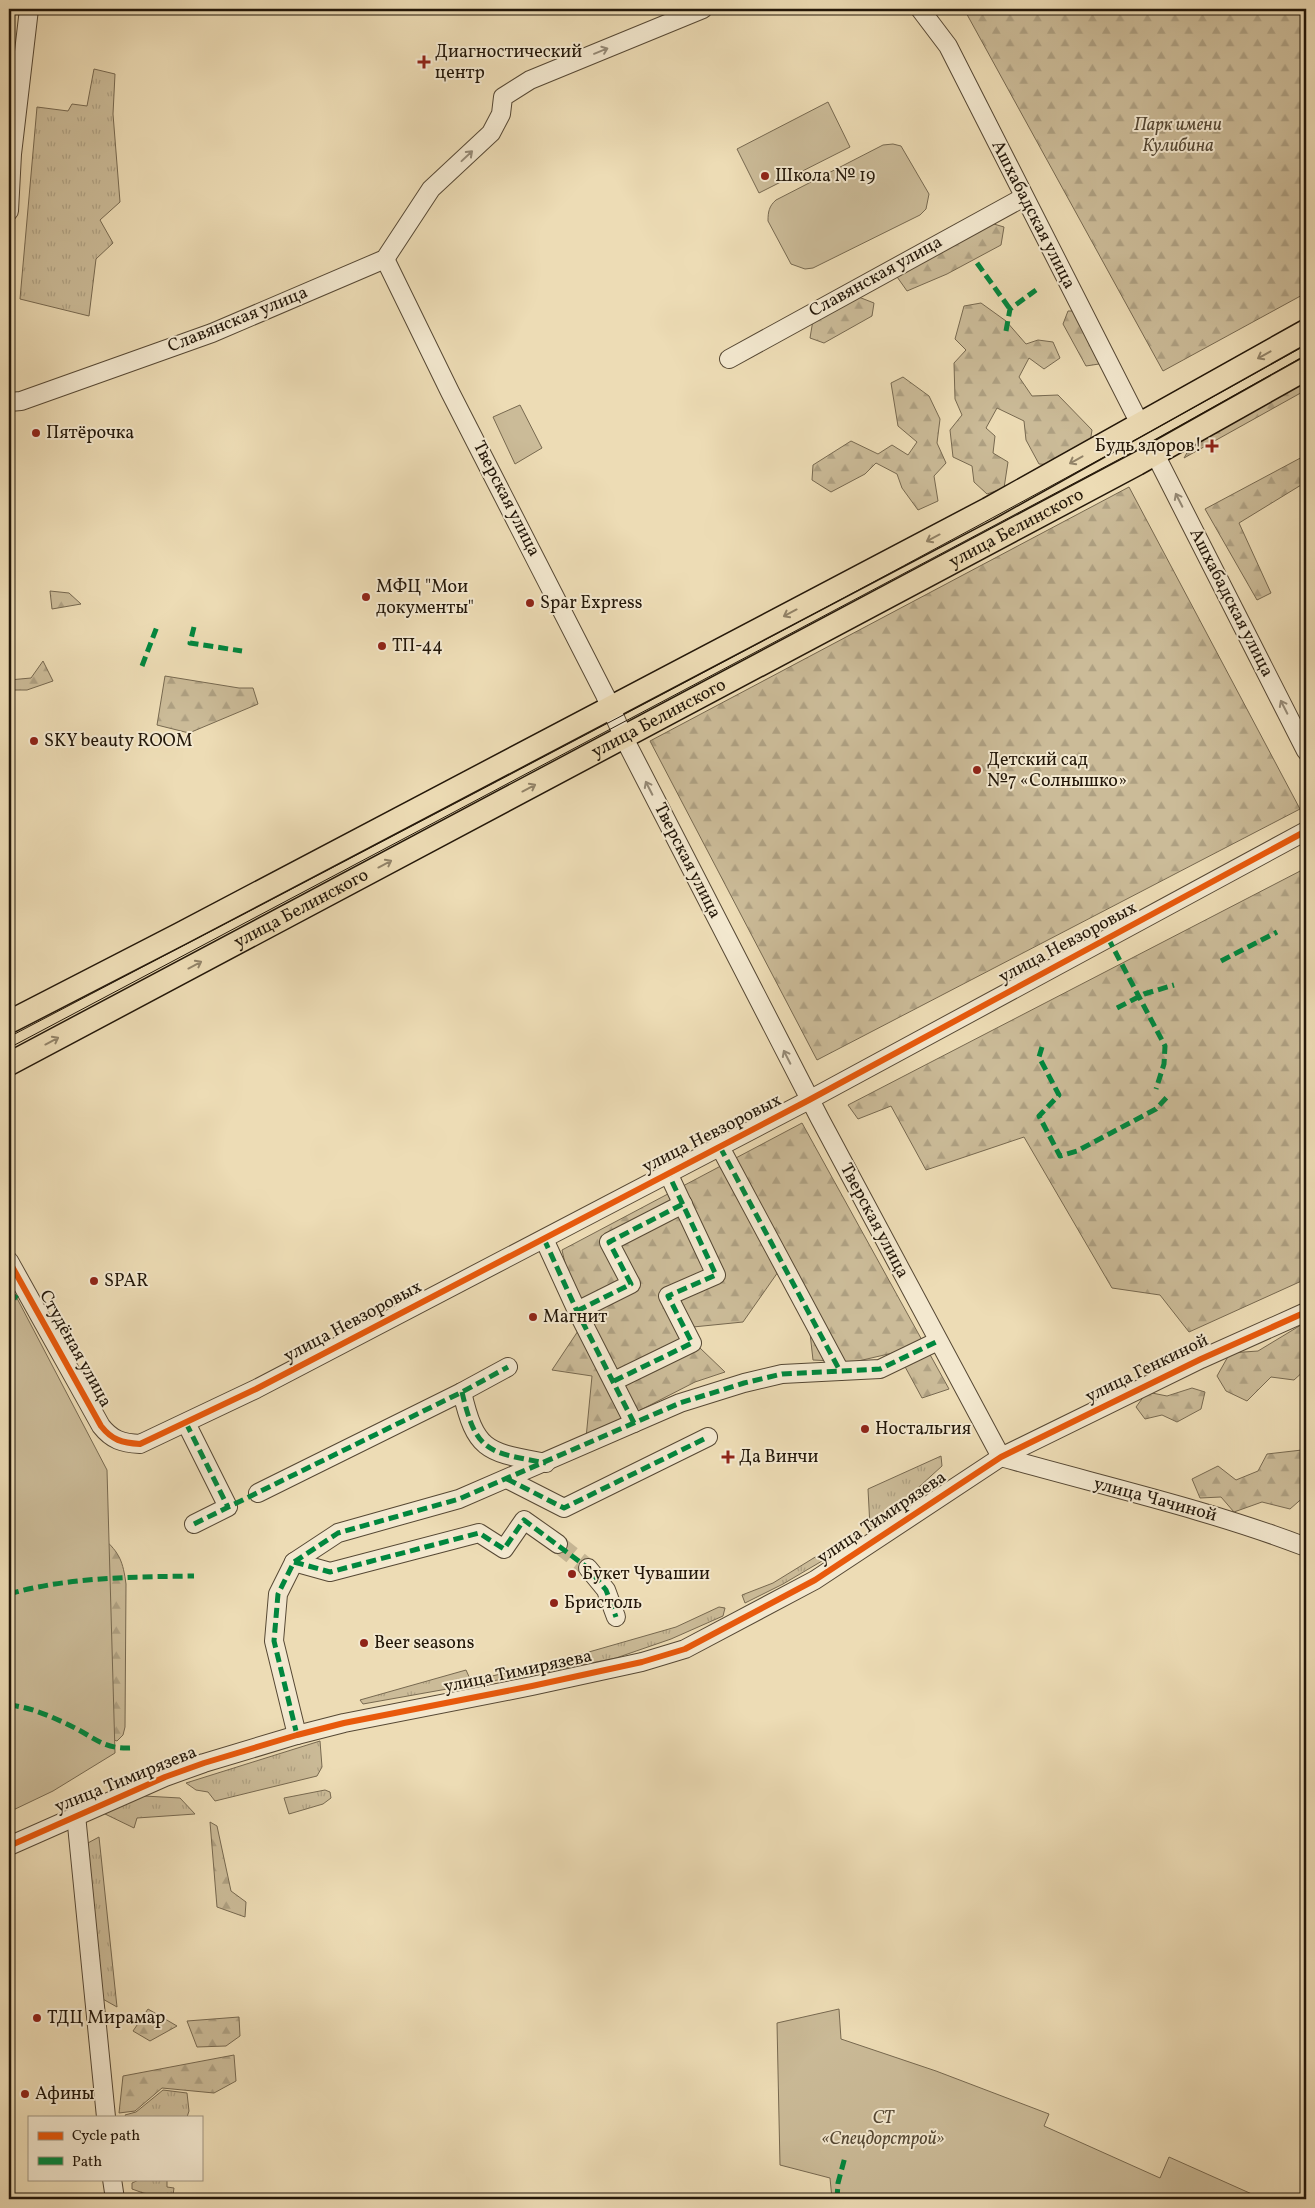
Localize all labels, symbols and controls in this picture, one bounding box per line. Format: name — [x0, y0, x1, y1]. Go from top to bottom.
place label: Диагностический центр — [435, 40, 582, 86]
one-way arrow — [593, 46, 608, 55]
marker: Диагностический центр — [417, 55, 431, 69]
park label: Парк имени Кулибина — [1134, 113, 1222, 159]
street label: Ашхабадская улица — [985, 136, 1081, 294]
one-way arrow — [460, 150, 473, 162]
place label: Школа № 19 — [775, 164, 875, 189]
marker: Школа № 19 — [759, 170, 771, 182]
street label: Славянская улица — [805, 230, 947, 324]
street label: Славянская улица — [164, 280, 312, 360]
one-way arrow — [1256, 350, 1271, 360]
place label: Пятёрочка — [46, 421, 134, 446]
marker: Пятёрочка — [30, 427, 42, 439]
place label: Будь здоров! — [1095, 434, 1202, 459]
street label: Тверская улица — [466, 437, 546, 561]
marker: Будь здоров! — [1206, 440, 1218, 452]
one-way arrow — [1069, 456, 1084, 465]
street label: улица Белинского — [945, 482, 1088, 574]
one-way arrow — [1174, 493, 1183, 508]
street label: Ашхабадская улица — [1183, 524, 1279, 682]
one-way arrow — [926, 533, 941, 543]
place label: МФЦ "Мои документы" — [376, 575, 474, 621]
marker: МФЦ "Мои документы" — [360, 591, 372, 603]
place label: Spar Express — [540, 591, 642, 616]
marker: Spar Express — [524, 597, 536, 609]
one-way arrow — [782, 608, 797, 618]
place label: ТП-44 — [392, 634, 443, 659]
marker: ТП-44 — [376, 640, 388, 652]
street label: улица Белинского — [587, 672, 731, 764]
one-way arrow — [1279, 700, 1289, 715]
place label: SKY beauty ROOM — [44, 729, 193, 754]
marker: SKY beauty ROOM — [28, 735, 40, 747]
place label: Детский сад №7 «Солнышко» — [987, 748, 1127, 794]
marker: Детский сад №7 «Солнышко» — [971, 764, 983, 776]
one-way arrow — [644, 780, 654, 795]
one-way arrow — [521, 783, 536, 792]
street label: Тверская улица — [647, 799, 727, 923]
one-way arrow — [378, 859, 393, 869]
street label: улица Белинского — [229, 862, 373, 955]
street label: улица Невзоровых — [994, 896, 1142, 990]
one-way arrow — [188, 960, 203, 970]
one-way arrow — [44, 1036, 59, 1045]
one-way arrow — [782, 1049, 792, 1064]
street label: улица Невзоровых — [638, 1088, 786, 1180]
street label: Тверская улица — [833, 1159, 915, 1283]
place label: SPAR — [104, 1269, 148, 1294]
marker: SPAR — [88, 1275, 100, 1287]
street label: улица Невзоровых — [279, 1275, 427, 1369]
street label: Студёная улица — [32, 1286, 118, 1412]
place label: Магнит — [543, 1305, 607, 1330]
marker: Магнит — [527, 1311, 539, 1323]
street label: улица Генкиной — [1081, 1328, 1213, 1410]
place label: Ностальгия — [875, 1417, 971, 1442]
marker: Ностальгия — [859, 1423, 871, 1435]
place label: Да Винчи — [739, 1445, 818, 1470]
marker: Да Винчи — [721, 1450, 735, 1464]
street label: улица Тимирязева — [812, 1465, 952, 1571]
street label: улица Чачиной — [1091, 1472, 1219, 1528]
place label: Букет Чувашии — [582, 1562, 710, 1587]
marker: Букет Чувашии — [566, 1568, 578, 1580]
place label: Бристоль — [564, 1591, 642, 1616]
marker: Бристоль — [548, 1597, 560, 1609]
place label: Beer seasons — [374, 1631, 474, 1656]
marker: Beer seasons — [358, 1637, 370, 1649]
street label: улица Тимирязева — [441, 1644, 595, 1700]
street label: улица Тимирязева — [51, 1740, 201, 1820]
place label: ТДЦ Мирамар — [47, 2006, 165, 2031]
marker: ТДЦ Мирамар — [31, 2012, 43, 2024]
place label: Афины — [35, 2082, 95, 2107]
marker: Афины — [19, 2088, 31, 2100]
park label: СТ «Спецдорстрой» — [822, 2106, 945, 2152]
legend — [28, 2116, 202, 2180]
text: Cycle path — [72, 2126, 140, 2147]
text: Path — [72, 2152, 102, 2173]

